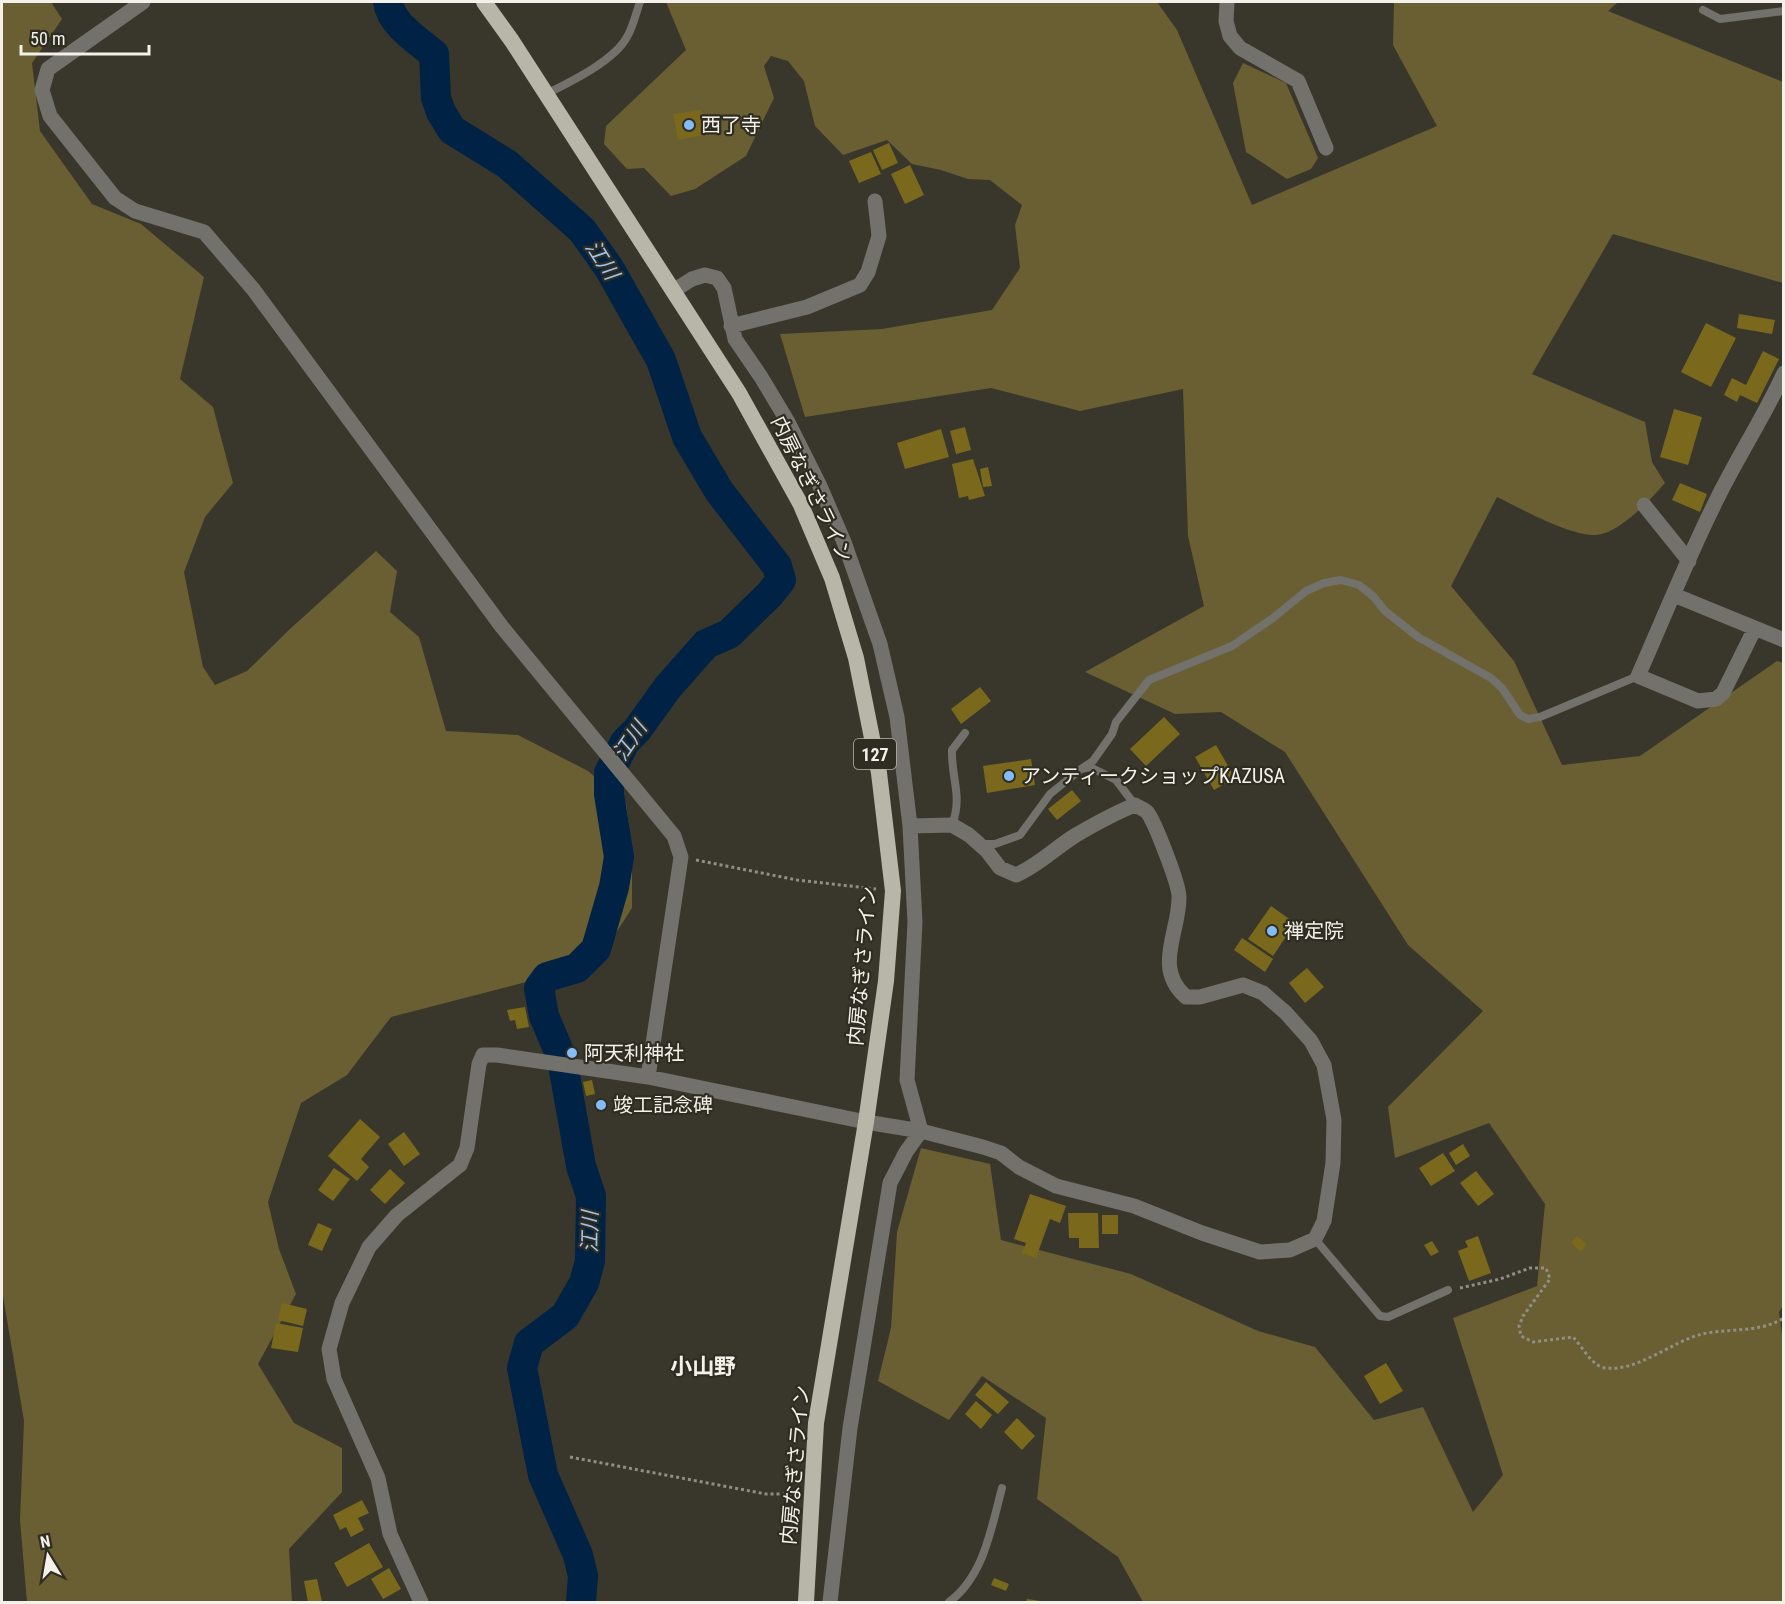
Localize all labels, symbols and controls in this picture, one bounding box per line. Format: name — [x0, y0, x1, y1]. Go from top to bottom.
scale bar — [21, 18, 148, 56]
text: 50 m — [30, 28, 65, 49]
place label: 西了寺 — [701, 113, 761, 137]
marker: 西了寺 — [682, 118, 696, 132]
water label: 江川 — [580, 236, 625, 286]
street label: 内房なぎさライン — [766, 412, 858, 566]
water label: 江川 — [608, 715, 653, 765]
road number: 127 — [854, 739, 896, 769]
place label: アンティークショップKAZUSA — [1021, 764, 1286, 788]
marker: アンティークショップKAZUSA — [1002, 769, 1016, 783]
street label: 内房なぎさライン — [843, 885, 881, 1047]
place label: 禅定院 — [1284, 919, 1344, 943]
marker: 禅定院 — [1265, 924, 1279, 938]
place label: 阿天利神社 — [584, 1041, 684, 1065]
marker: 阿天利神社 — [565, 1046, 579, 1060]
place label: 竣工記念碑 — [613, 1093, 713, 1117]
marker: 竣工記念碑 — [594, 1098, 608, 1112]
water label: 江川 — [578, 1209, 602, 1253]
district label: 小山野 — [670, 1354, 736, 1379]
street label: 内房なぎさライン — [776, 1384, 814, 1546]
north arrow — [18, 1526, 78, 1586]
text: N — [39, 1532, 52, 1552]

